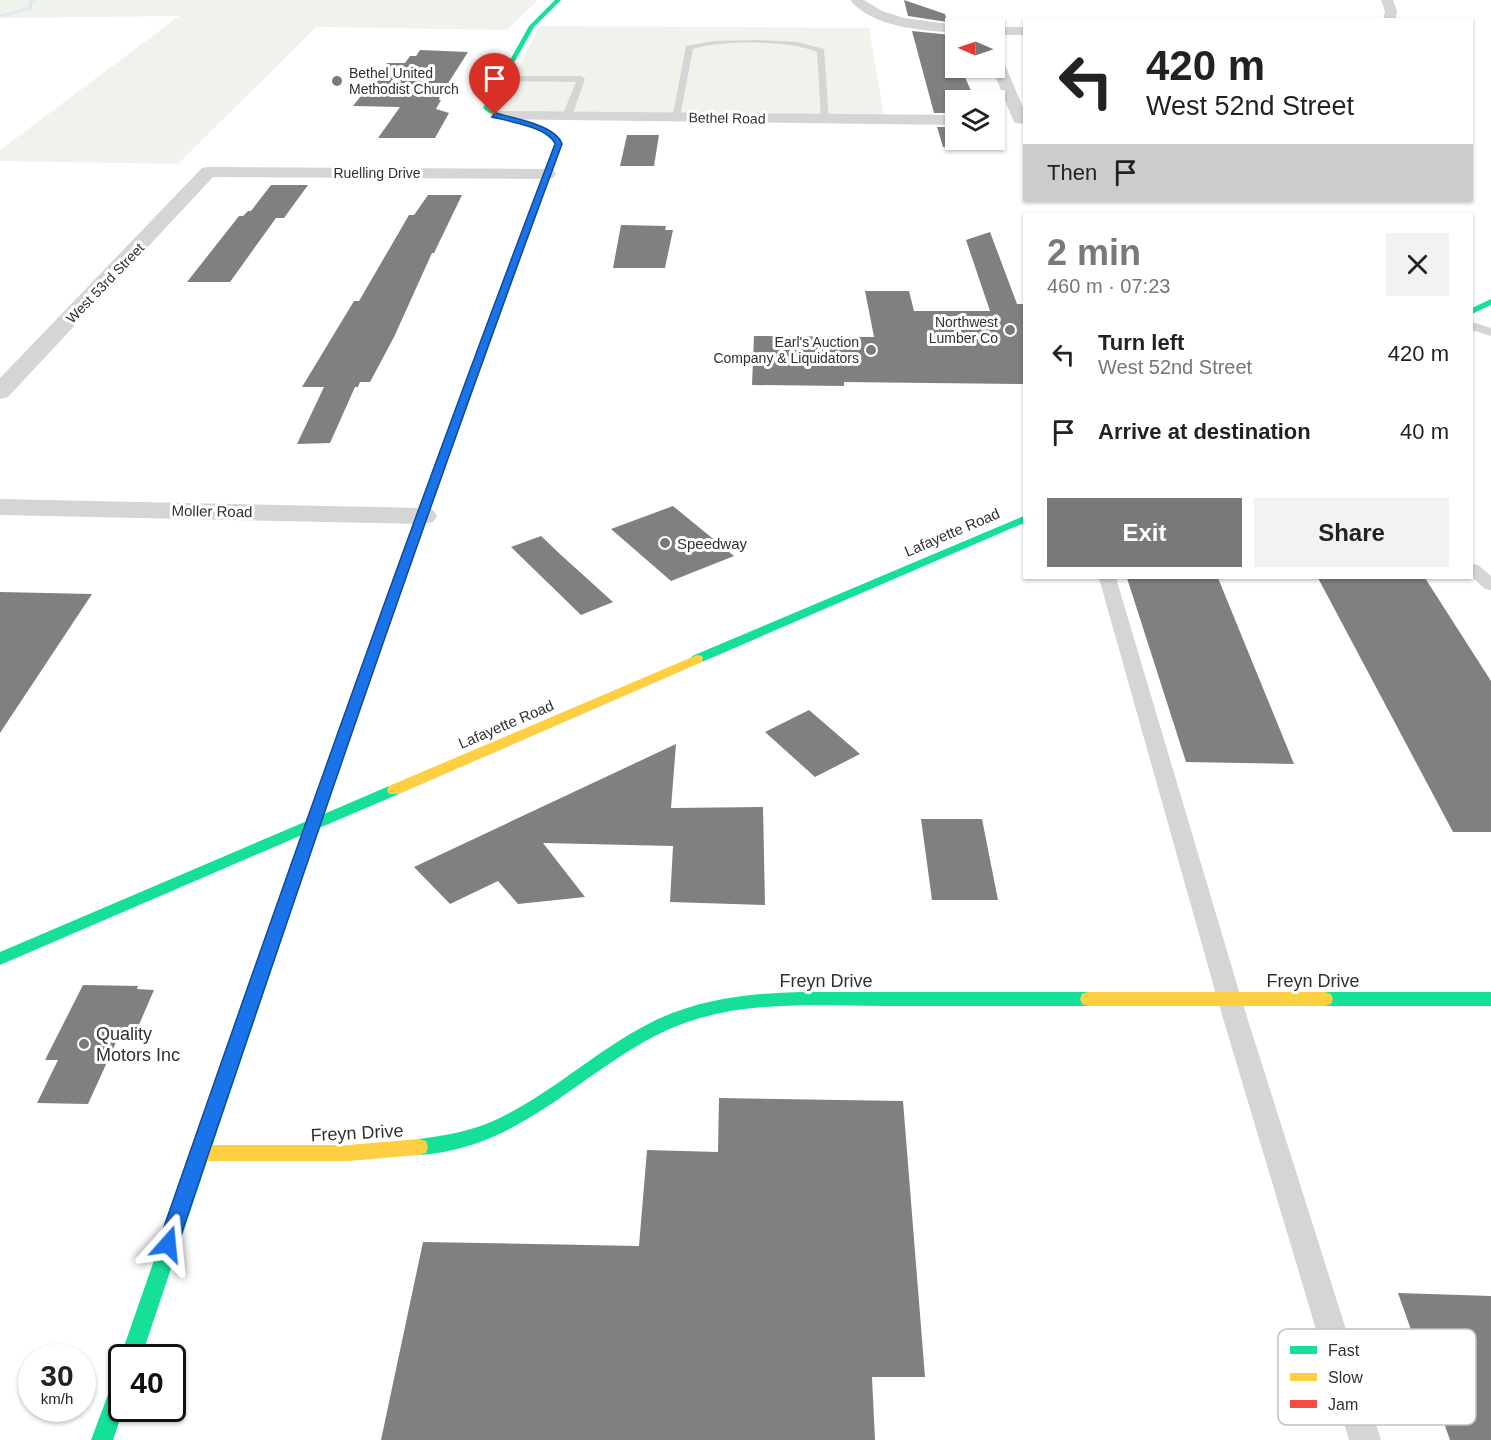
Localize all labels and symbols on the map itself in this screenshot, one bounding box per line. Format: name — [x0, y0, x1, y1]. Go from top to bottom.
north arrow — [945, 18, 1005, 78]
pin — [469, 53, 520, 115]
place label: Bethel United Methodist Church — [349, 65, 459, 97]
marker: Bethel United Methodist Church — [330, 74, 344, 88]
street label: Bethel Road — [688, 109, 766, 127]
street label: Ruelling Drive — [333, 165, 421, 181]
street label: West 53rd Street — [63, 240, 147, 326]
place label: Northwest Lumber Co — [929, 314, 998, 346]
marker: Northwest Lumber Co — [1003, 323, 1017, 337]
place label: Earl's Auction Company & Liquidators — [713, 334, 859, 366]
marker: Earl's Auction Company & Liquidators — [864, 343, 878, 357]
street label: Moller Road — [171, 502, 253, 520]
street label: Lafayette Road — [902, 504, 1002, 560]
place label: Speedway — [677, 535, 748, 552]
marker: Speedway — [658, 536, 672, 550]
street label: Lafayette Road — [456, 696, 556, 752]
street label: Freyn Drive — [779, 971, 873, 991]
street label: Freyn Drive — [1266, 971, 1360, 991]
place label: Quality Motors Inc — [96, 1024, 180, 1065]
marker: Quality Motors Inc — [77, 1037, 91, 1051]
street label: Freyn Drive — [310, 1121, 404, 1145]
position arrow — [136, 1212, 200, 1276]
legend — [1278, 1329, 1476, 1425]
text: Fast — [1328, 1342, 1360, 1359]
speed limit sign: 40 — [108, 1344, 186, 1422]
text: Slow — [1328, 1369, 1363, 1386]
text: Jam — [1328, 1396, 1358, 1413]

